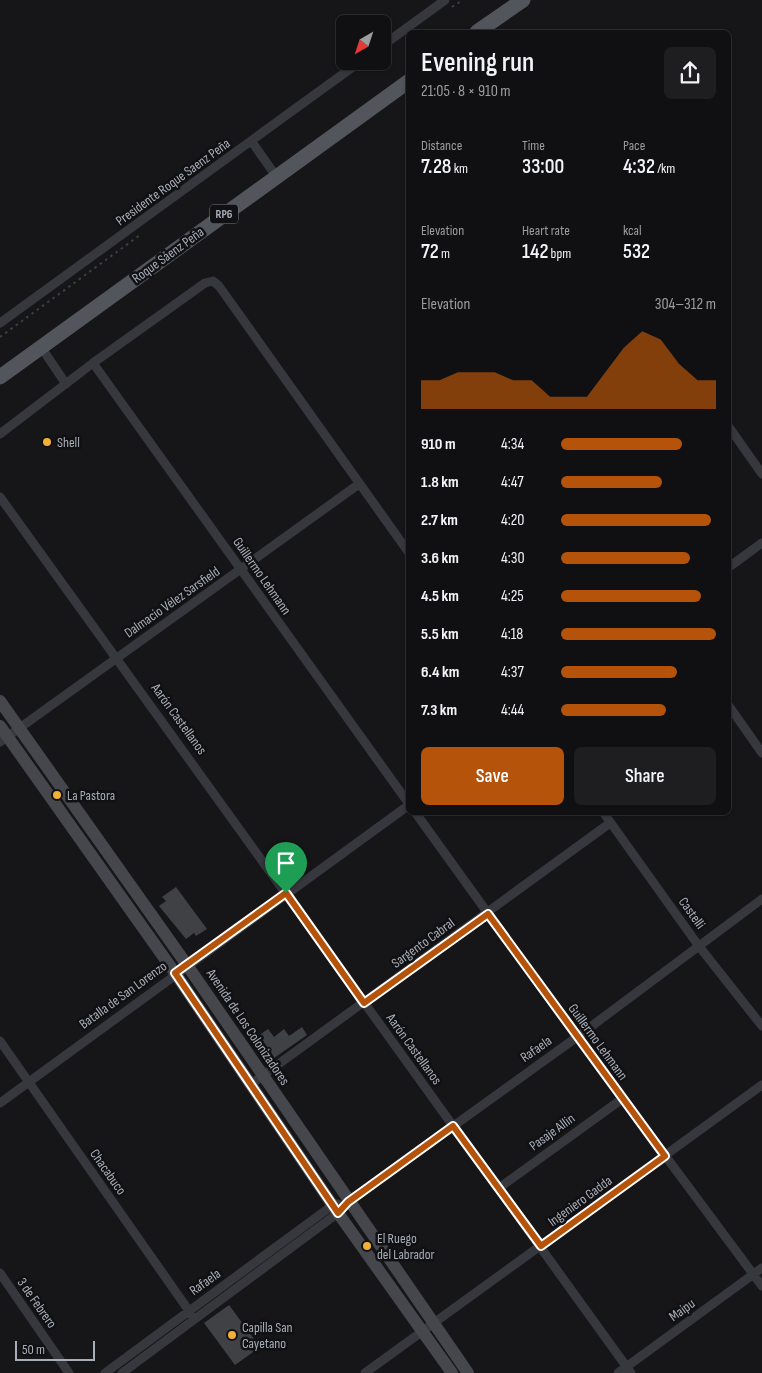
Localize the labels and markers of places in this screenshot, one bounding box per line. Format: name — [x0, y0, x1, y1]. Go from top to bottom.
place label: Shell — [57, 434, 80, 451]
marker: Shell — [41, 436, 53, 448]
place label: La Pastora — [67, 787, 115, 804]
marker: La Pastora — [51, 789, 63, 801]
pin — [265, 842, 307, 893]
place label: El Ruego del Labrador — [377, 1230, 435, 1263]
marker: El Ruego del Labrador — [361, 1240, 373, 1252]
place label: Capilla San Cayetano — [242, 1319, 293, 1352]
marker: Capilla San Cayetano — [226, 1329, 238, 1341]

